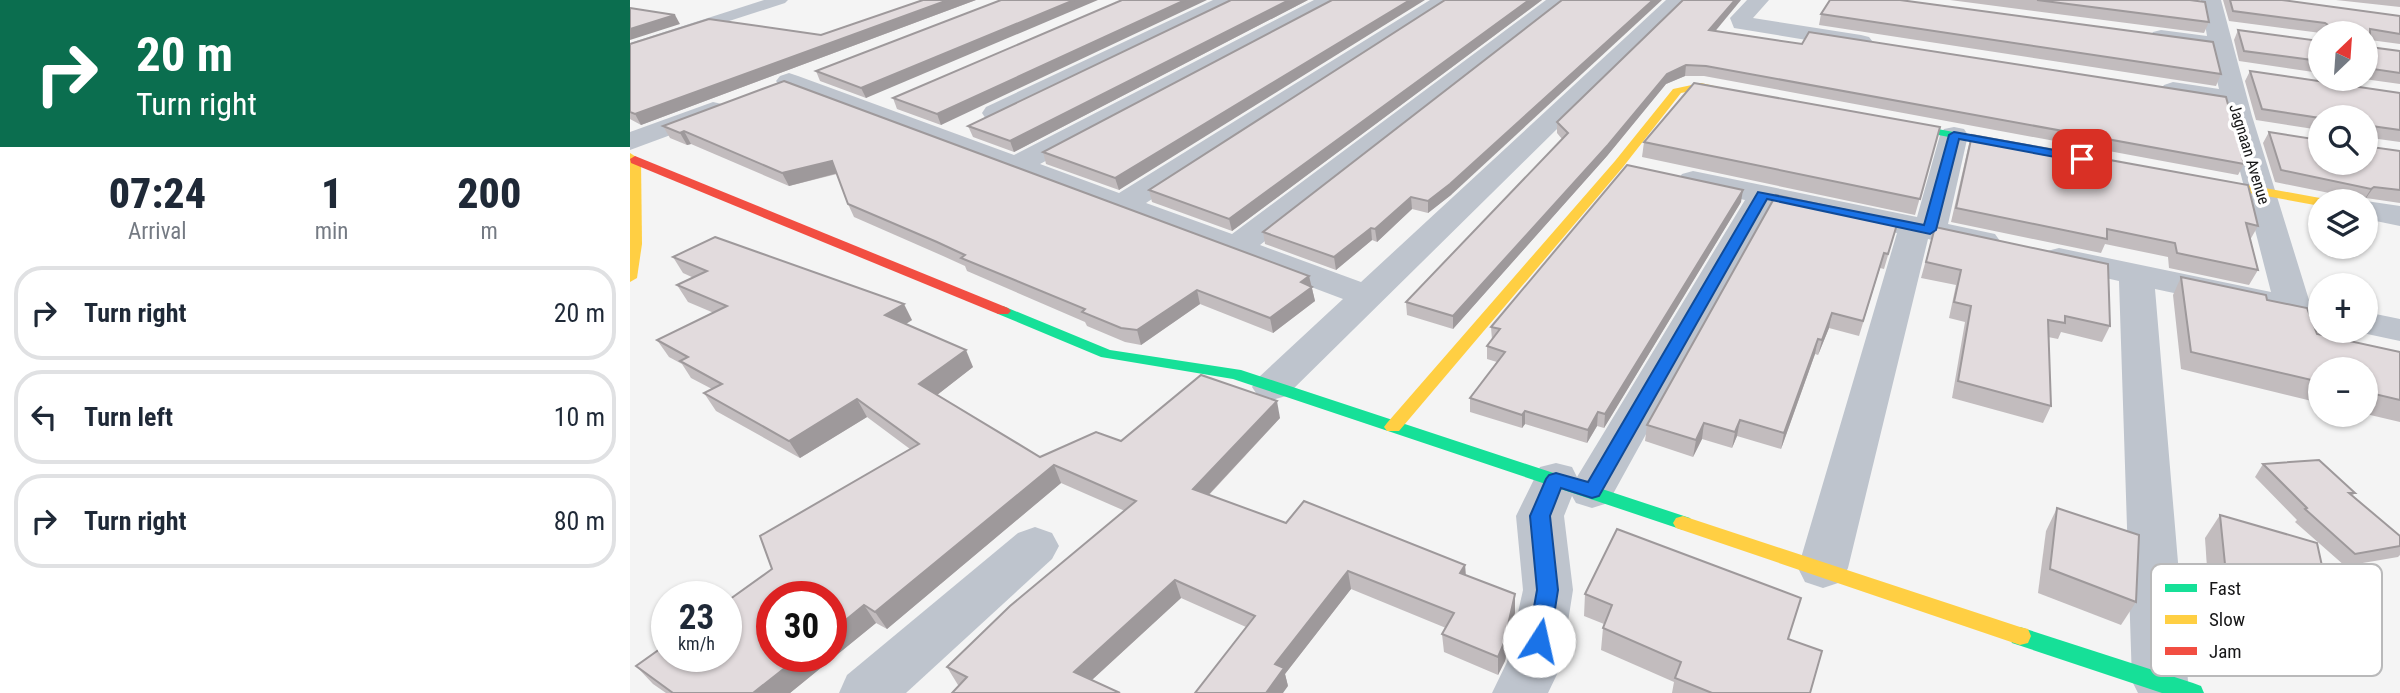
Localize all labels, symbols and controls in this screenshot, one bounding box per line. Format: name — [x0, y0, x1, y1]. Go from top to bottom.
north arrow — [2308, 21, 2378, 91]
map controls — [2308, 21, 2378, 427]
text: 20 m — [136, 26, 233, 83]
icon: right — [21, 28, 112, 119]
text: Turn right — [136, 85, 257, 123]
street label: Jagnaan Avenue — [2225, 102, 2274, 207]
button: search — [2308, 105, 2378, 175]
pin — [2052, 129, 2112, 189]
icon: arrive — [2063, 140, 2101, 178]
text: 07:24 — [109, 169, 206, 218]
text: 1 — [321, 169, 342, 218]
text: 200 — [457, 169, 521, 218]
button: layers — [2308, 189, 2378, 259]
text: Arrival — [128, 218, 187, 245]
text: min — [315, 218, 348, 245]
text: m — [481, 218, 498, 245]
button: + — [2308, 273, 2378, 343]
icon: right — [25, 294, 63, 332]
text: Turn right — [84, 298, 186, 328]
text: 20 m — [554, 298, 605, 328]
button: − — [2308, 357, 2378, 427]
icon: left — [25, 398, 63, 436]
text: Turn left — [84, 402, 173, 432]
text: 10 m — [554, 402, 605, 432]
icon: right — [25, 502, 63, 540]
text: Turn right — [84, 506, 186, 536]
text: 80 m — [554, 506, 605, 536]
legend — [2151, 564, 2382, 676]
text: Fast — [2209, 577, 2241, 600]
speed limit sign: 30 — [756, 581, 847, 672]
text: 23 — [679, 597, 714, 638]
position arrow — [1502, 604, 1576, 678]
text: Slow — [2209, 608, 2245, 631]
text: km/h — [678, 633, 715, 654]
text: Jam — [2209, 640, 2242, 663]

